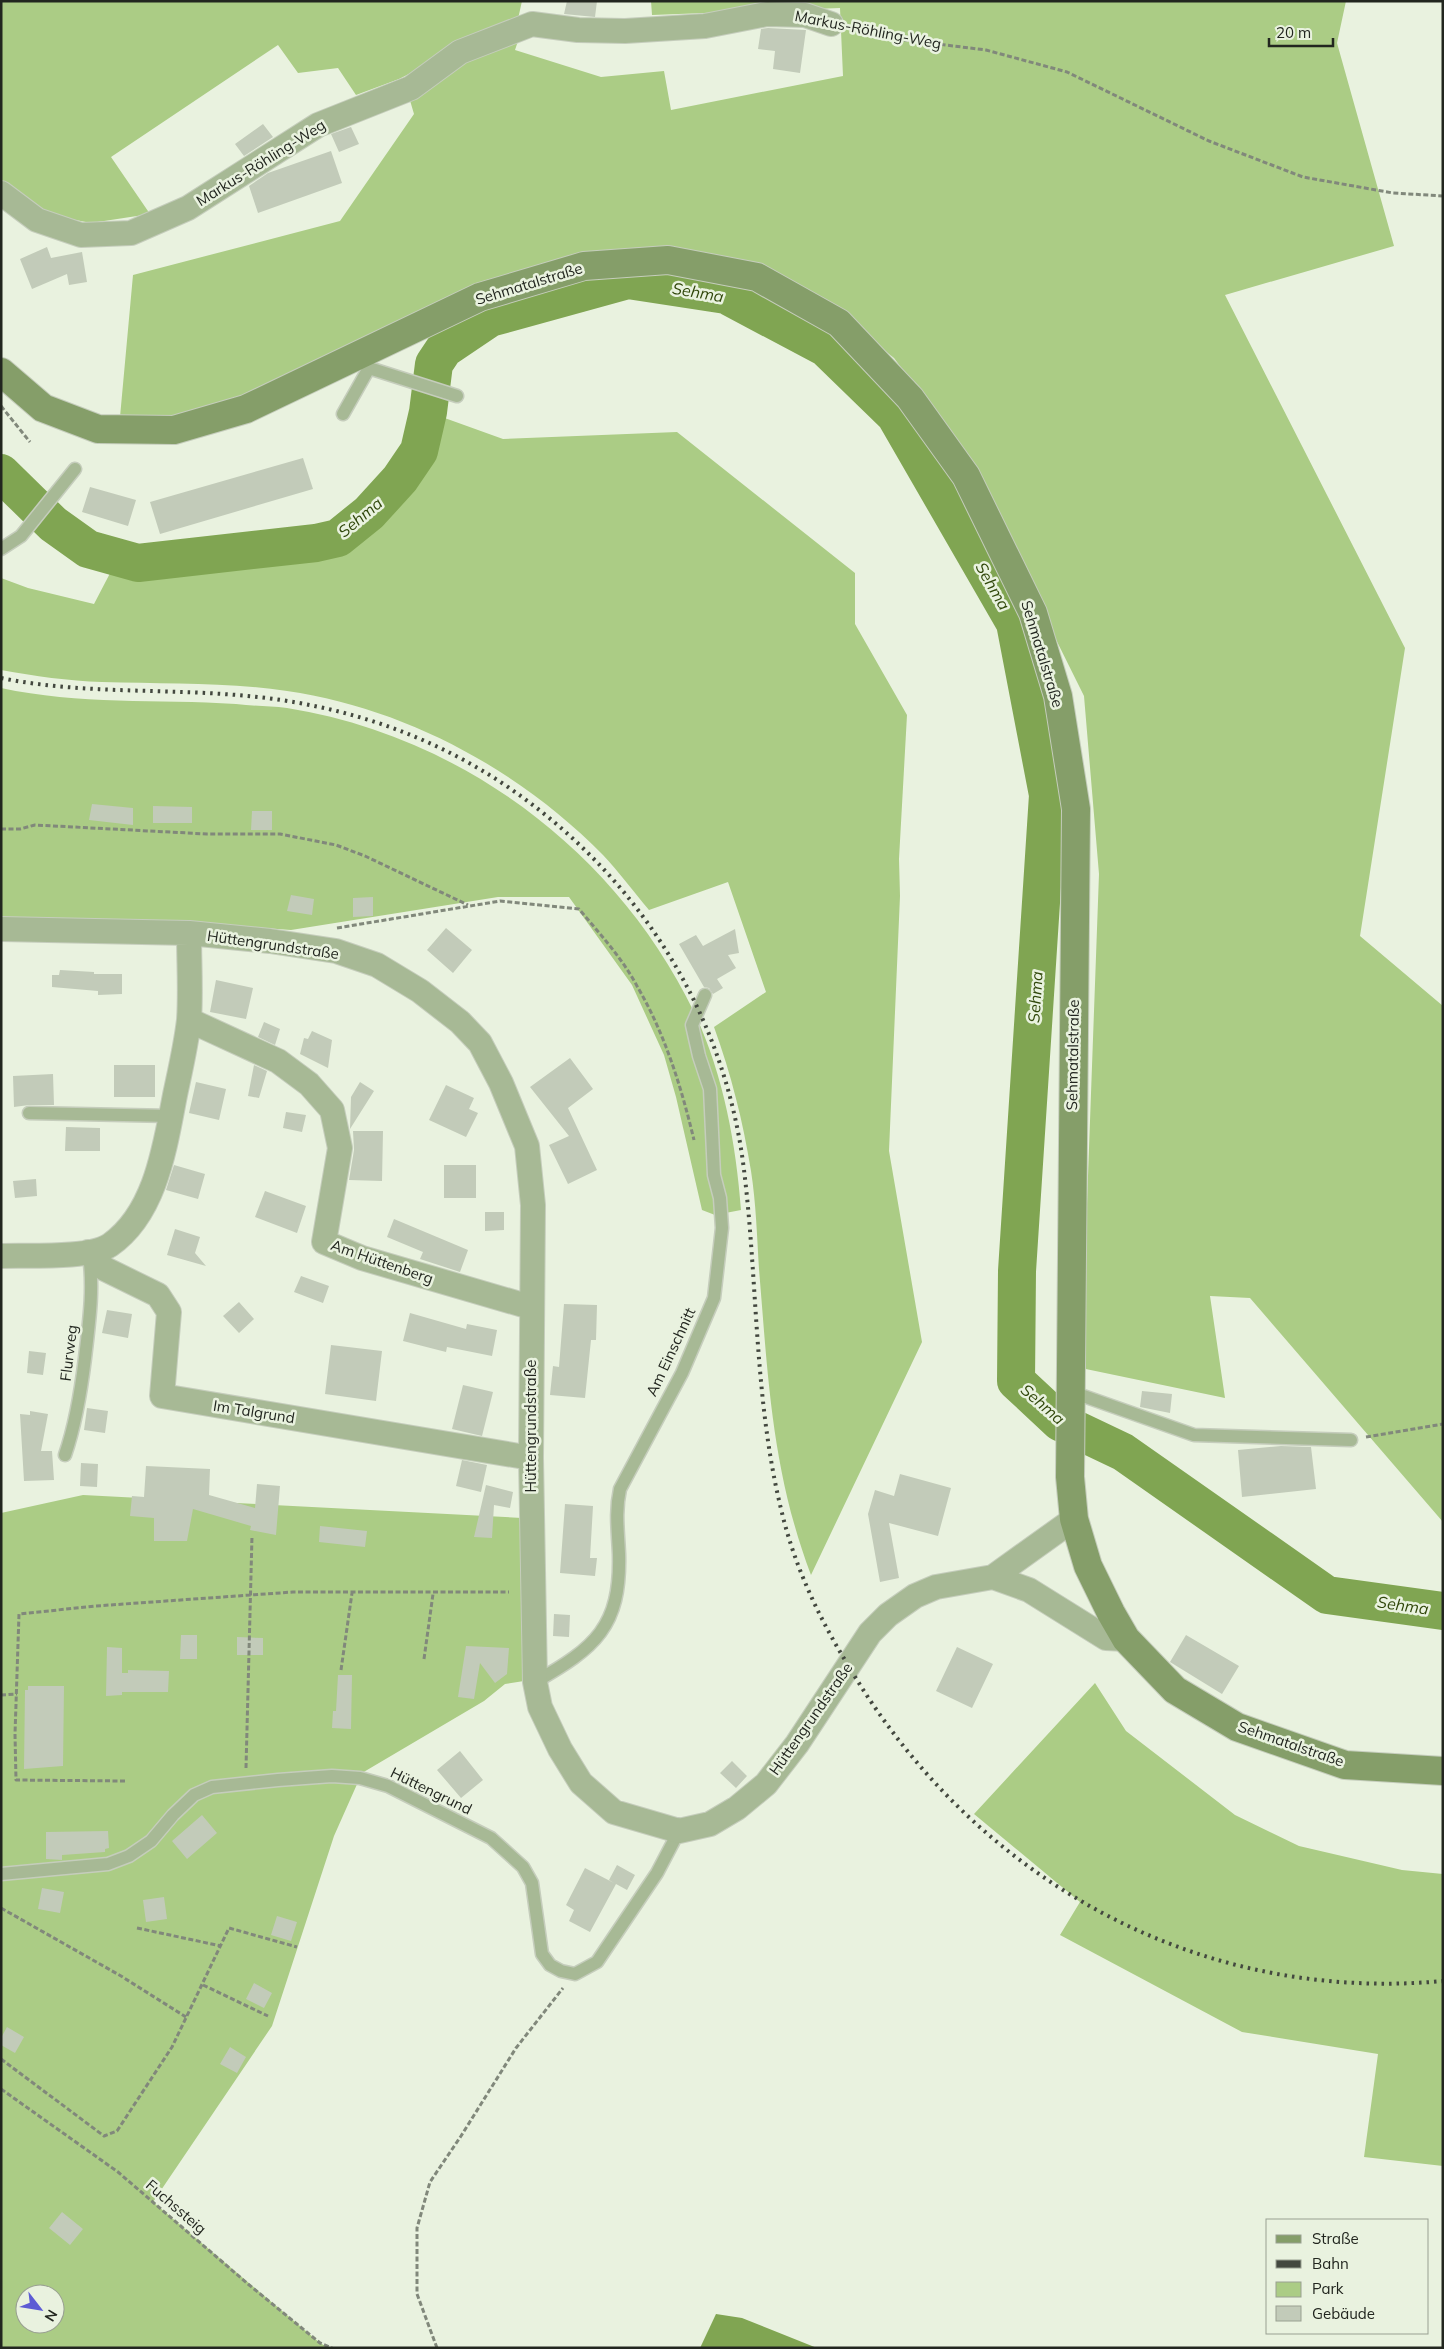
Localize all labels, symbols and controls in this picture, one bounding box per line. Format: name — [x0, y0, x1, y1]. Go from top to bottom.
street label: Markus-Röhling-Weg — [793, 6, 943, 53]
scale bar — [1269, 15, 1333, 47]
text: 20 m — [1276, 23, 1311, 42]
street label: Markus-Röhling-Weg — [193, 115, 329, 210]
street label: Sehmatalstraße — [473, 258, 585, 309]
water label: Sehma — [671, 278, 726, 306]
water label: Sehma — [334, 492, 387, 541]
water label: Sehma — [971, 559, 1015, 614]
street label: Sehmatalstraße — [1017, 598, 1068, 710]
street label: Hüttengrundstraße — [206, 926, 340, 963]
water label: Sehma — [1023, 970, 1047, 1023]
street label: Sehmatalstraße — [1062, 999, 1083, 1111]
street label: Am Hüttenberg — [328, 1235, 436, 1288]
street label: Am Einschnitt — [642, 1304, 699, 1399]
street label: Flurweg — [56, 1324, 81, 1382]
street label: Hüttengrundstraße — [521, 1360, 540, 1492]
water label: Sehma — [1017, 1379, 1069, 1429]
street label: Im Talgrund — [212, 1396, 296, 1427]
water label: Sehma — [1376, 1591, 1430, 1619]
street label: Hüttengrundstraße — [765, 1659, 856, 1779]
street label: Sehmatalstraße — [1236, 1716, 1347, 1771]
street label: Hüttengrund — [387, 1763, 475, 1818]
street label: Fuchssteig — [142, 2175, 210, 2238]
legend — [1266, 2219, 1429, 2334]
text: Straße — [1312, 2229, 1359, 2248]
text: Bahn — [1312, 2254, 1349, 2273]
text: Park — [1312, 2279, 1344, 2298]
north arrow — [15, 2284, 65, 2334]
text: Gebäude — [1312, 2304, 1375, 2323]
text: N — [41, 2307, 62, 2325]

